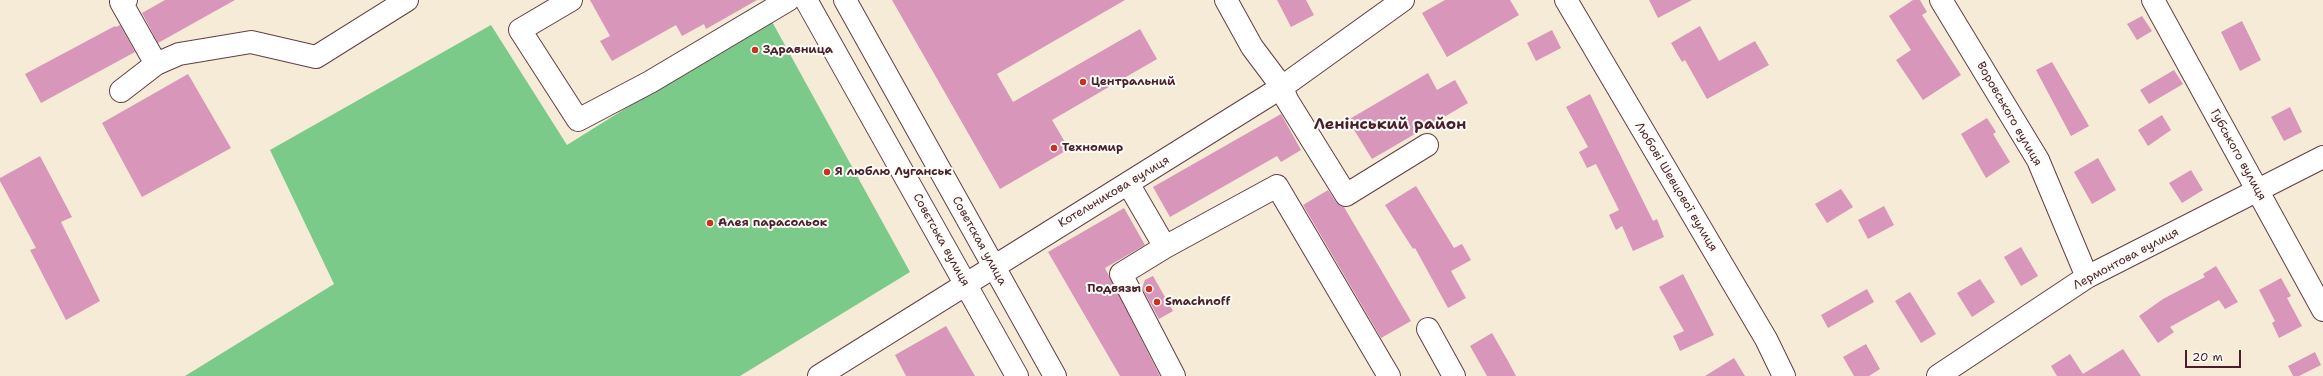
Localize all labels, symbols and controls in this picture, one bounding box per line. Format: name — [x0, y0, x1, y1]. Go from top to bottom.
place label: Здравница — [763, 43, 833, 57]
marker: Здравница — [750, 45, 760, 55]
street label: Воровського вулиця — [1973, 59, 2045, 169]
place label: Центральний — [1091, 75, 1175, 89]
marker: Центральний — [1078, 77, 1088, 87]
street label: Губського вулиця — [2207, 107, 2269, 203]
district label: Ленінський район — [1314, 115, 1466, 135]
street label: Любові Шевцової вулиця — [1632, 120, 1720, 254]
place label: Техномир — [1062, 141, 1123, 155]
marker: Техномир — [1049, 143, 1059, 153]
street label: Котельникова вулиця — [1056, 153, 1172, 231]
place label: Я люблю Луганськ — [835, 165, 952, 179]
marker: Я люблю Луганськ — [822, 167, 832, 177]
street label: Совєтська вулиця — [910, 191, 972, 289]
street label: Советская улица — [949, 194, 1009, 288]
place label: Алея парасольок — [718, 216, 827, 230]
marker: Алея парасольок — [705, 218, 715, 228]
street label: Лермонтова вулиця — [2071, 225, 2181, 293]
place label: Подвязы — [1087, 282, 1141, 296]
marker: Подвязы — [1144, 284, 1154, 294]
place label: Smachnoff — [1165, 295, 1231, 309]
marker: Smachnoff — [1152, 297, 1162, 307]
scale bar — [2187, 342, 2243, 368]
text: 20 m — [2192, 349, 2223, 365]

